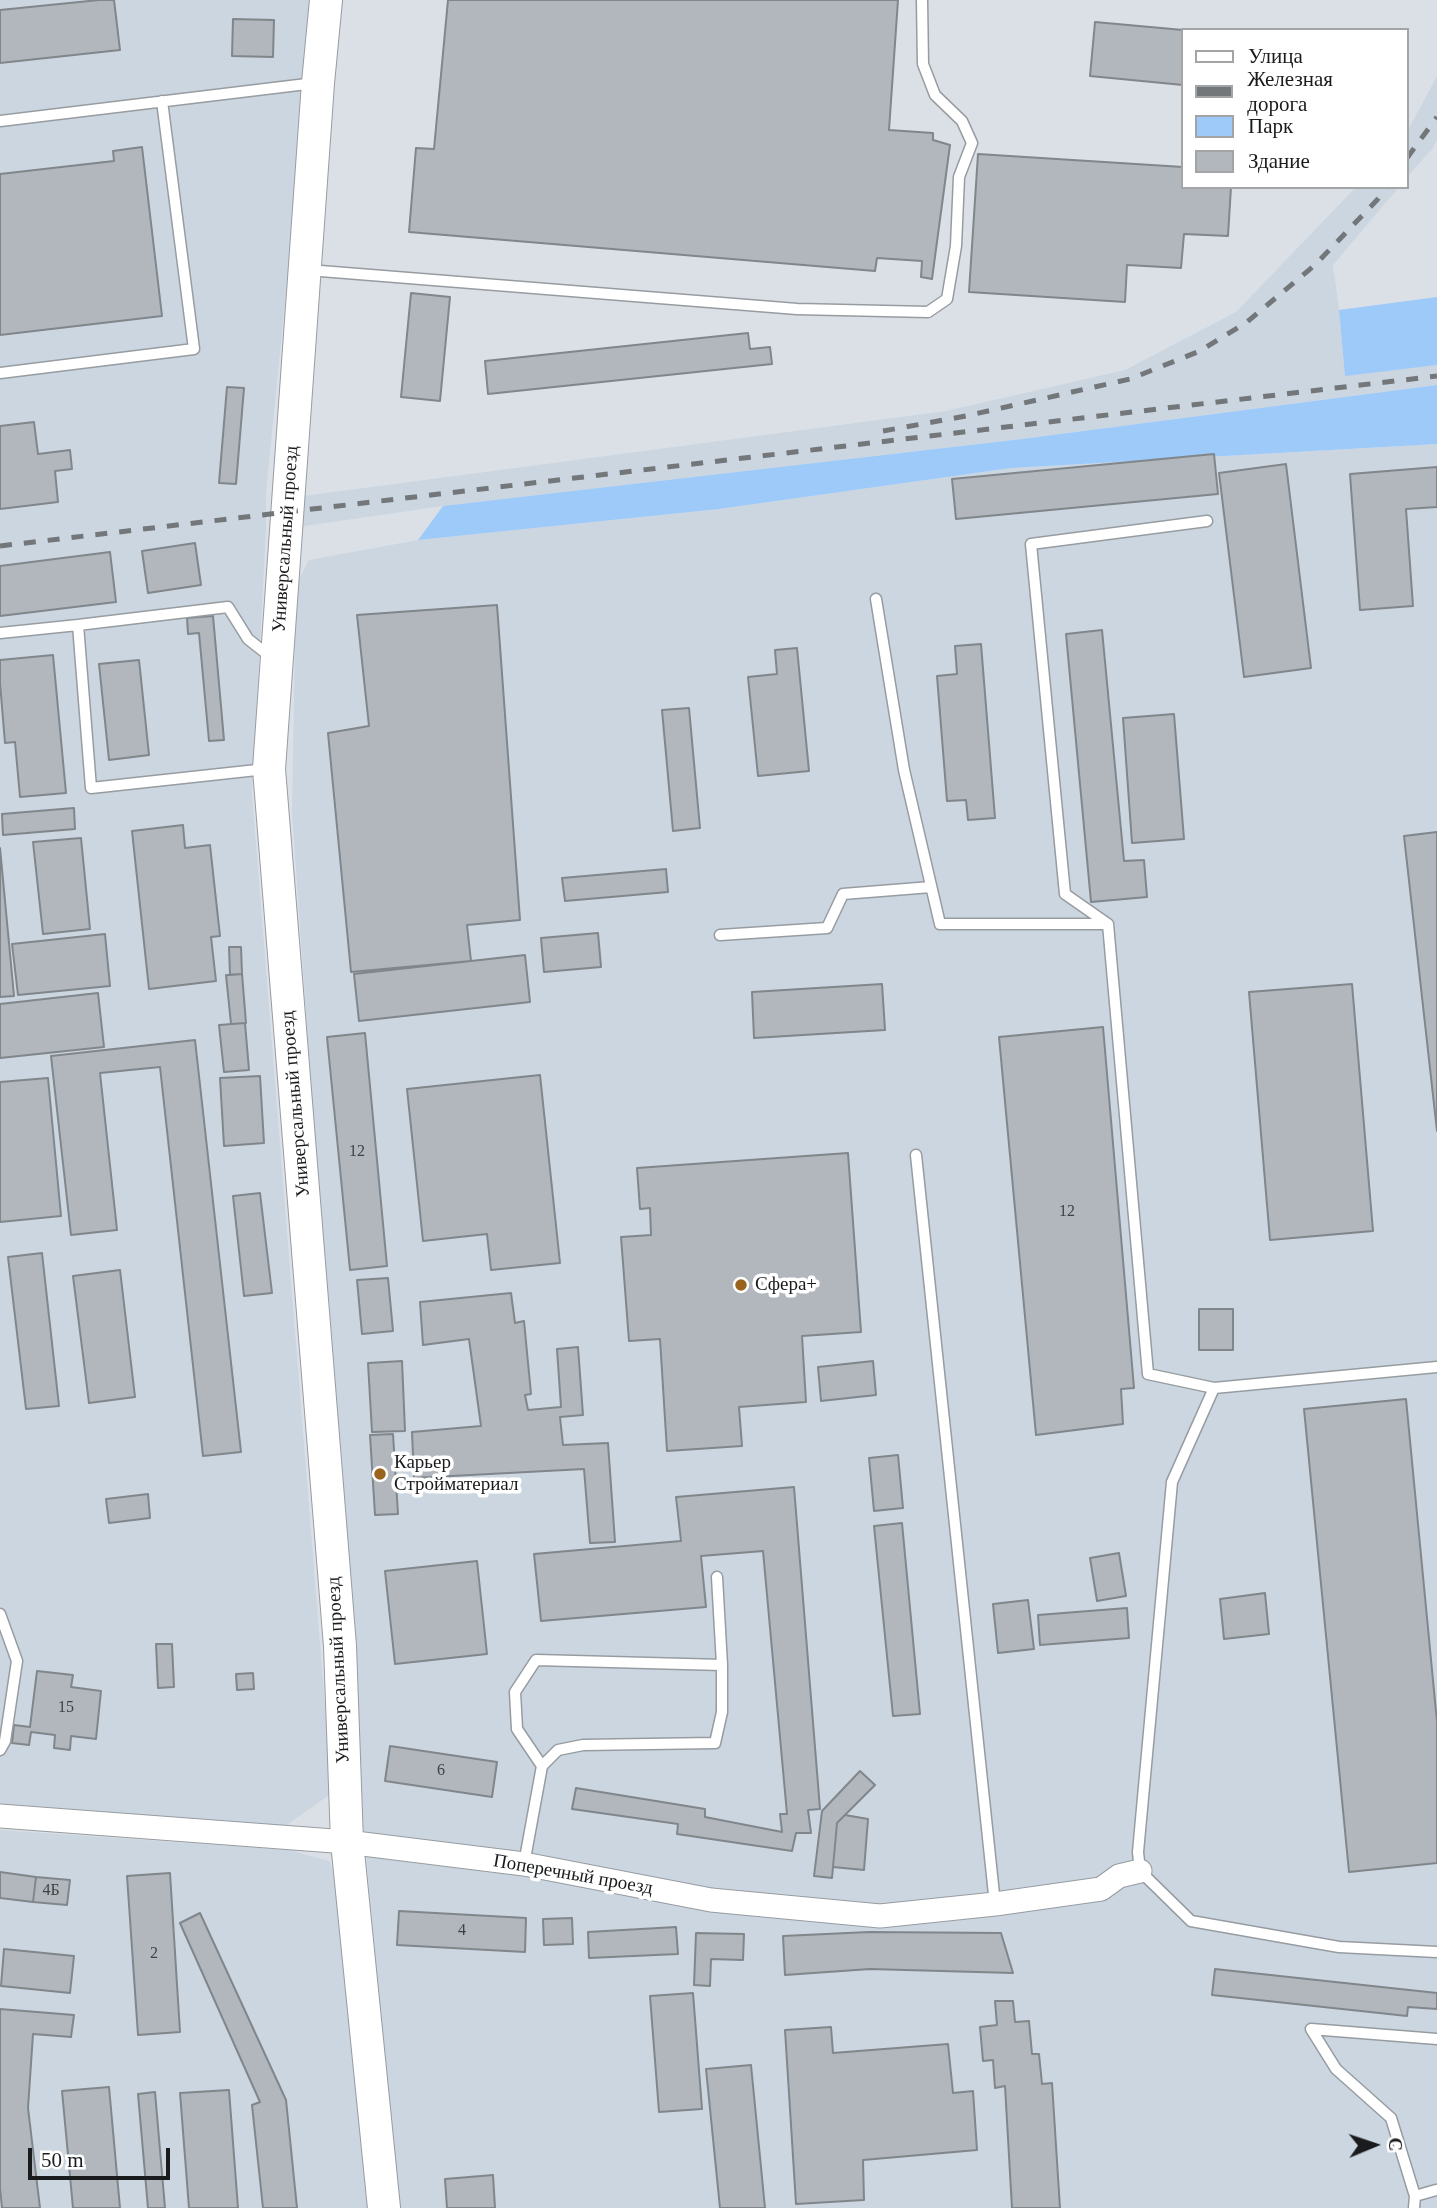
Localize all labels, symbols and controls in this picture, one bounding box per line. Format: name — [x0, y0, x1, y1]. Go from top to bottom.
legend — [1182, 28, 1409, 189]
text: Улица — [1248, 44, 1303, 68]
text: Железная дорога — [1247, 67, 1333, 116]
text: Парк — [1248, 114, 1293, 138]
text: Здание — [1248, 149, 1310, 173]
street label: Универсальный проезд — [268, 445, 304, 633]
street label: Универсальный проезд — [276, 1010, 316, 1198]
house number: 12 — [349, 1142, 365, 1162]
house number: 12 — [1059, 1202, 1075, 1222]
place label: Сфера+ — [755, 1274, 817, 1296]
marker: Сфера+ — [733, 1277, 749, 1293]
place label: Карьер Стройматериал — [394, 1452, 518, 1496]
marker: Карьер Стройматериал — [372, 1466, 388, 1482]
street label: Универсальный проезд — [323, 1576, 355, 1764]
house number: 15 — [58, 1698, 74, 1718]
house number: 6 — [437, 1761, 445, 1781]
street label: Поперечный проезд — [491, 1850, 655, 1900]
house number: 4Б — [42, 1881, 60, 1901]
house number: 4 — [458, 1921, 466, 1941]
house number: 2 — [150, 1944, 158, 1964]
north arrow — [1339, 2110, 1409, 2180]
scale bar — [32, 2134, 173, 2178]
text: С — [1385, 2137, 1406, 2151]
text: 50 m — [41, 2148, 84, 2172]

